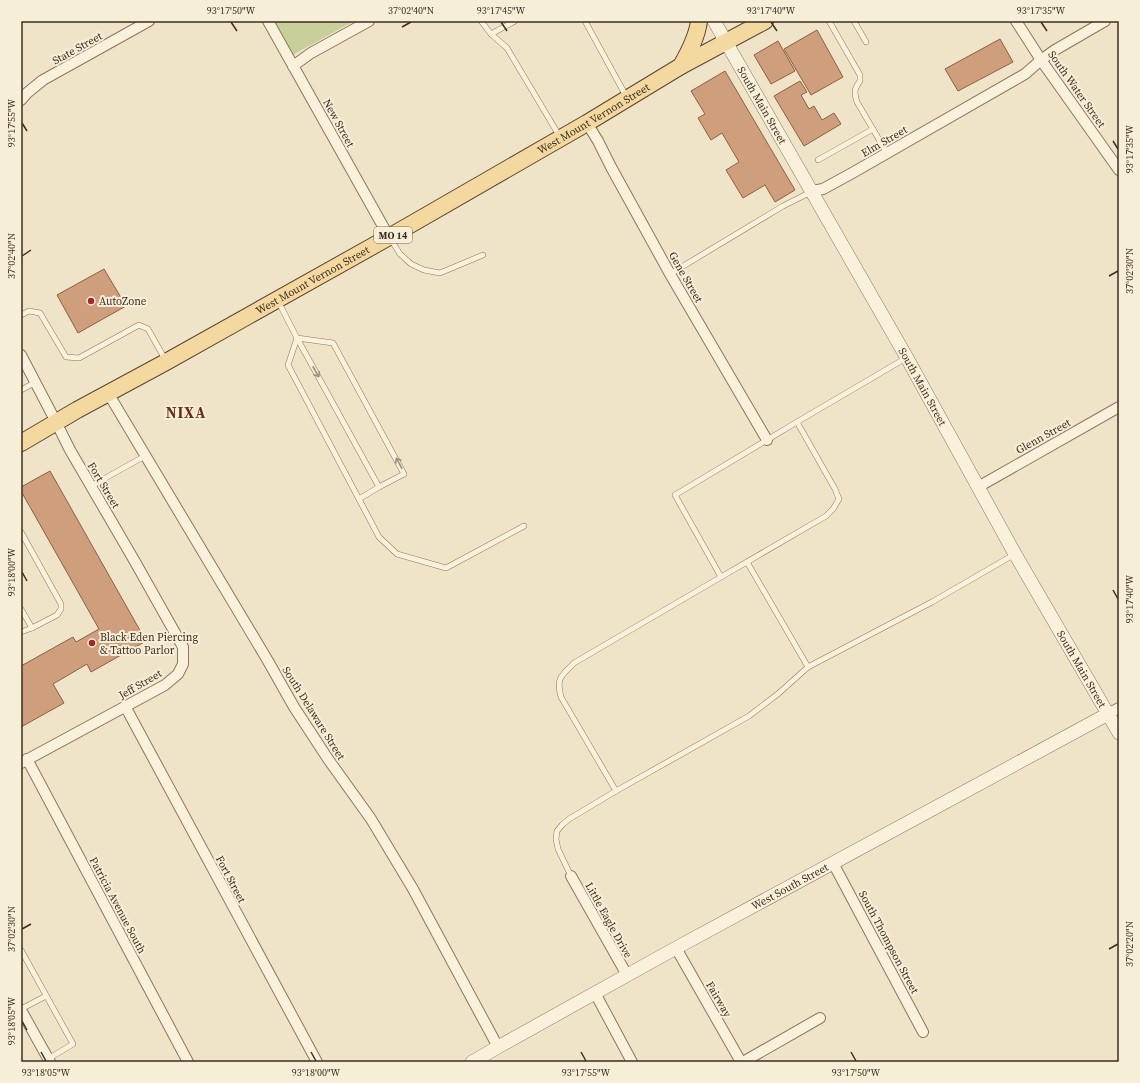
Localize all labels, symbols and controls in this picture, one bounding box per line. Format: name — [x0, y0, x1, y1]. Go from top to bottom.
text: 93°17'50"W — [207, 4, 256, 17]
text: 37°02'40"N — [388, 4, 434, 17]
text: 93°17'45"W — [477, 4, 526, 17]
text: 93°17'40"W — [747, 4, 796, 17]
text: 93°17'35"W — [1017, 4, 1066, 17]
street label: State Street — [50, 28, 105, 68]
street label: South Water Street — [1044, 48, 1109, 131]
street label: South Main Street — [734, 64, 790, 147]
street label: West Mount Vernon Street — [535, 80, 653, 158]
street label: New Street — [319, 96, 358, 150]
text: 93°17'55"W — [5, 98, 18, 147]
street label: Elm Street — [858, 122, 910, 161]
text: 93°17'35"W — [1123, 124, 1136, 173]
road number: MO 14 — [374, 227, 412, 243]
text: 37°02'40"N — [5, 233, 18, 279]
street label: West Mount Vernon Street — [253, 242, 373, 318]
text: 37°02'30"N — [1123, 248, 1136, 294]
street label: Gene Street — [665, 249, 706, 306]
place label: AutoZone — [99, 294, 147, 309]
marker: AutoZone — [86, 296, 96, 306]
street label: South Main Street — [895, 345, 950, 429]
one-way arrow — [312, 366, 320, 378]
district label: NIXA — [166, 402, 206, 423]
street label: Glenn Street — [1013, 415, 1074, 458]
one-way arrow — [394, 457, 402, 469]
street label: Fort Street — [84, 459, 123, 512]
text: 93°18'00"W — [5, 547, 18, 596]
text: 93°17'40"W — [1123, 574, 1136, 623]
street label: South Main Street — [1053, 628, 1110, 711]
place label: Black Eden Piercing & Tattoo Parlor — [100, 630, 198, 658]
marker: Black Eden Piercing & Tattoo Parlor — [87, 638, 97, 648]
street label: South Delaware Street — [279, 664, 349, 763]
street label: Jeff Street — [115, 666, 165, 703]
street label: Fort Street — [212, 853, 249, 906]
street label: Patricia Avenue South — [86, 854, 150, 956]
street label: West South Street — [749, 860, 832, 914]
street label: Little Eagle Drive — [582, 880, 636, 961]
street label: South Thompson Street — [855, 888, 922, 997]
text: 37°02'30"N — [5, 906, 18, 952]
text: 37°02'20"N — [1123, 921, 1136, 967]
street label: Fairway — [702, 979, 735, 1020]
text: 93°18'05"W — [5, 996, 18, 1045]
text: 93°18'05"W — [22, 1066, 71, 1079]
text: 93°18'00"W — [292, 1066, 341, 1079]
text: 93°17'55"W — [562, 1066, 611, 1079]
text: 93°17'50"W — [832, 1066, 881, 1079]

